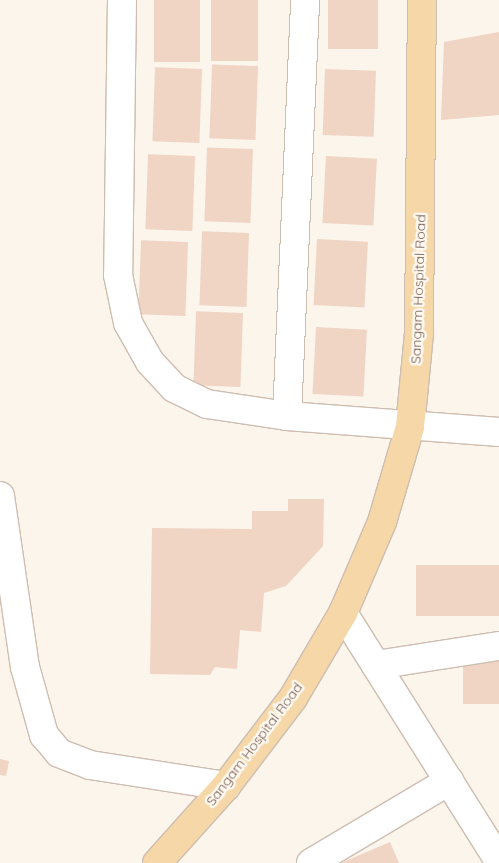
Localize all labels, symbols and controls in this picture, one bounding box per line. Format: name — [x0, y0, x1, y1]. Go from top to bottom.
street label: Sangam Hospital Road — [407, 214, 429, 364]
street label: Sangam Hospital Road — [202, 679, 306, 809]

